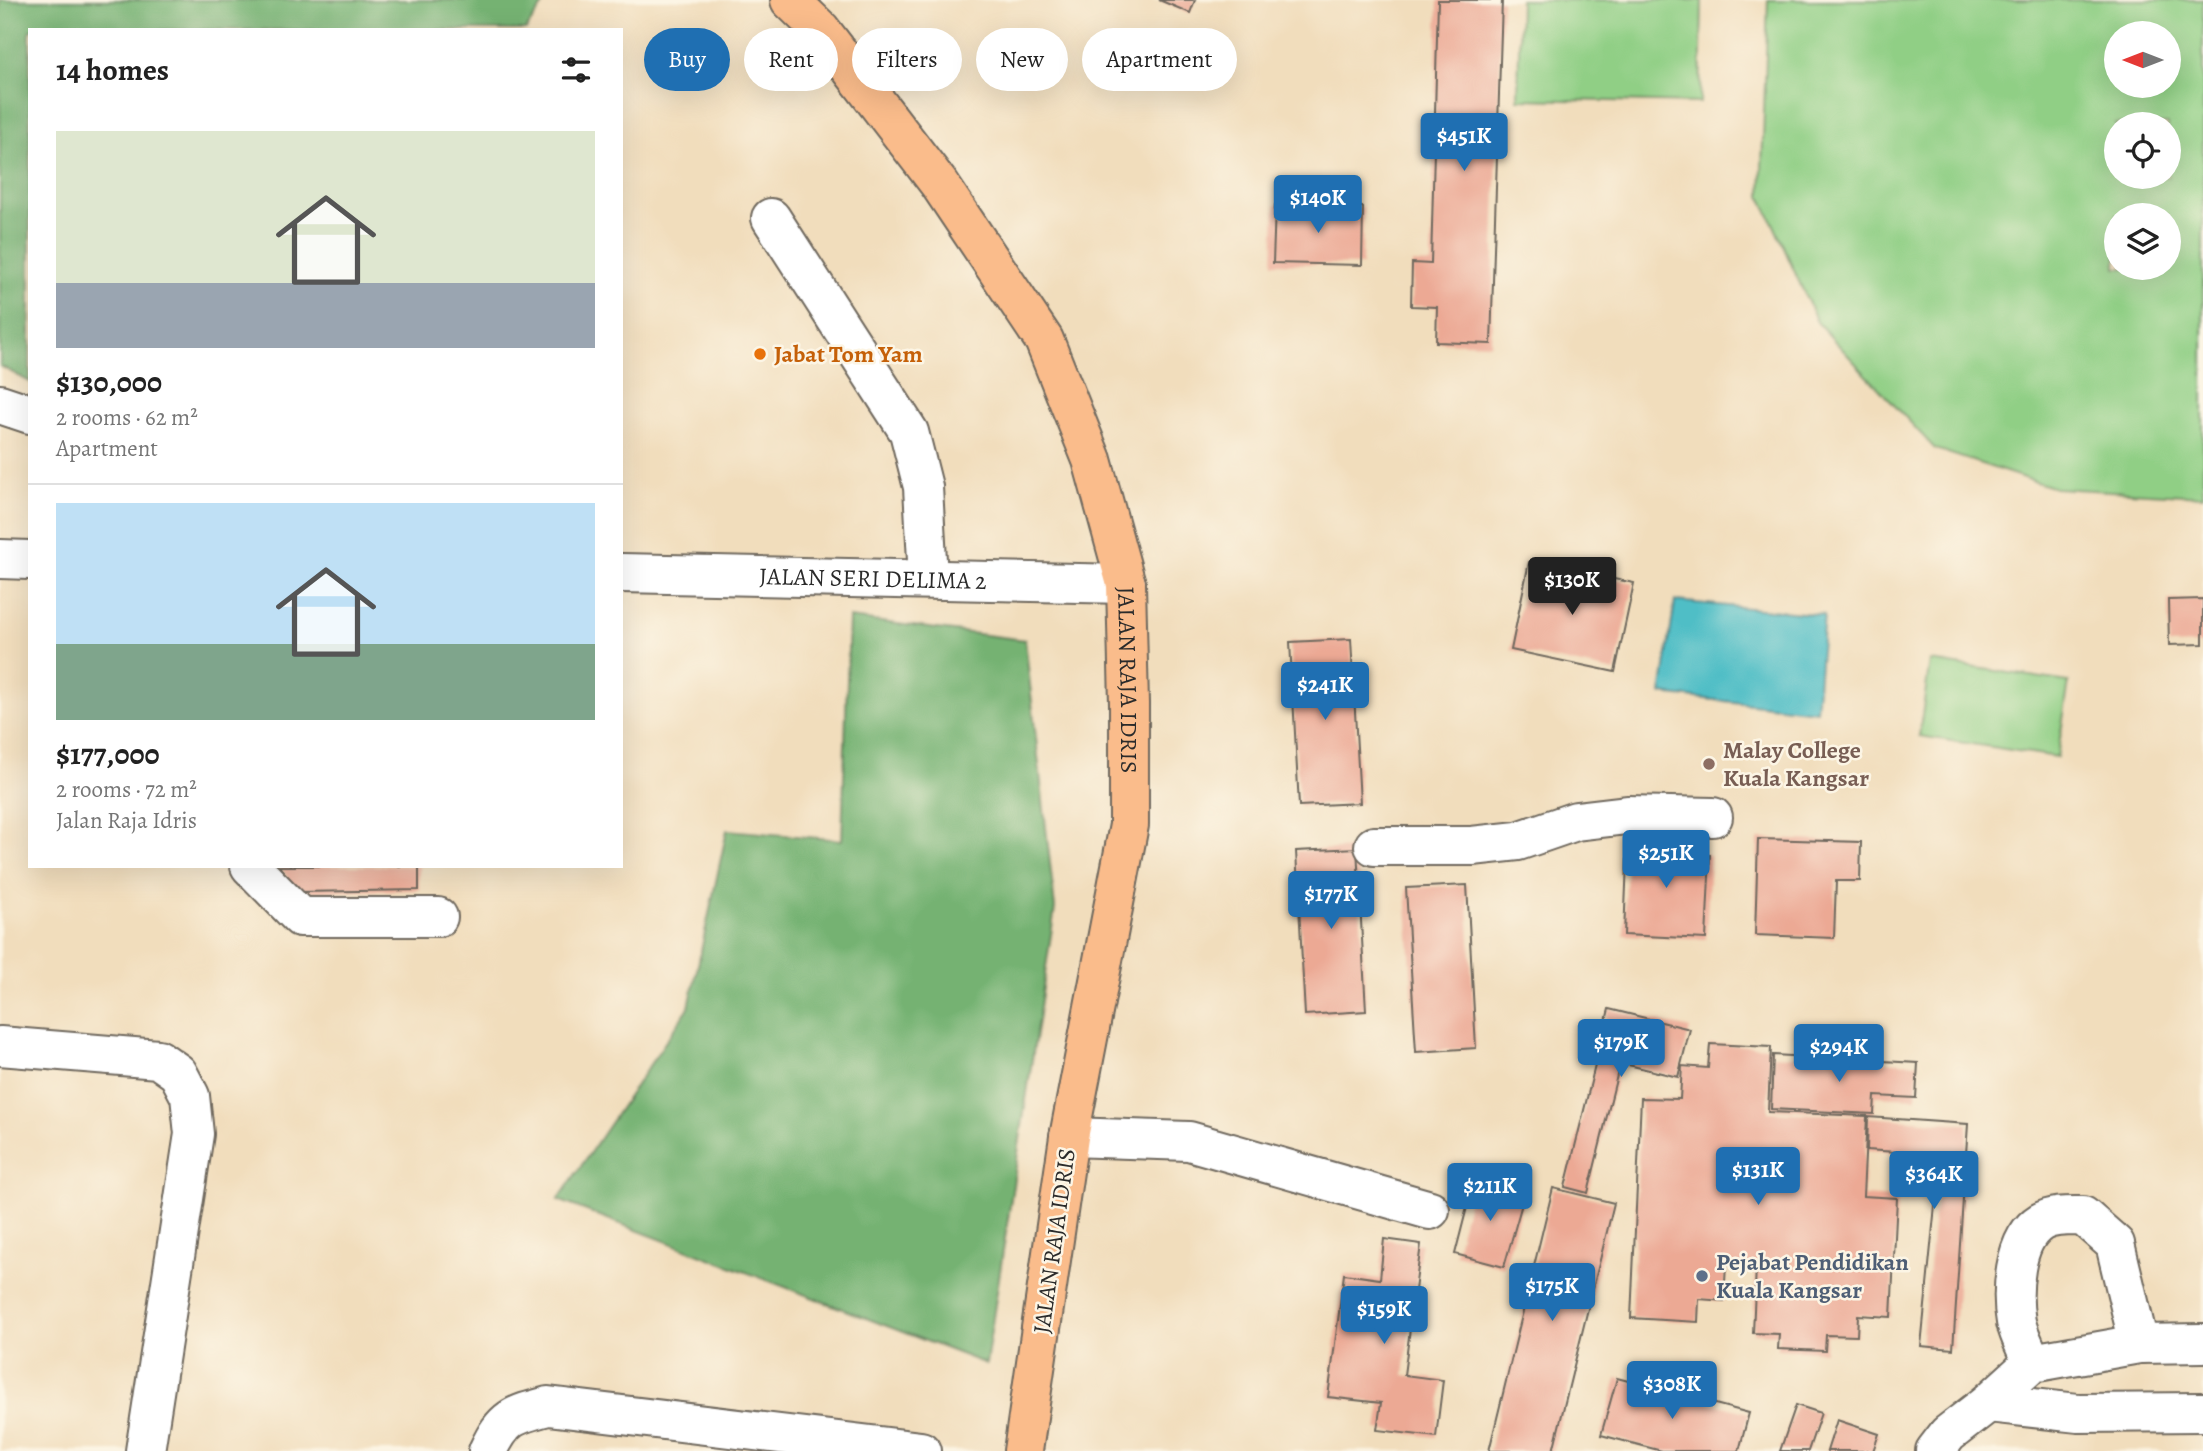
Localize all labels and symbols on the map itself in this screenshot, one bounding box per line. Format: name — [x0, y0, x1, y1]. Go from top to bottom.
north arrow — [2104, 21, 2180, 98]
pin: $451K — [1415, 114, 1513, 173]
pin: $140K — [1269, 176, 1367, 235]
place label: Jabat Tom Yam — [774, 338, 923, 370]
marker: Jabat Tom Yam — [752, 346, 768, 362]
pin: $130K — [1523, 558, 1621, 617]
street label: JALAN SERI DELIMA 2 — [759, 560, 987, 597]
street label: JALAN RAJA IDRIS — [1110, 586, 1145, 773]
pin: $241K — [1276, 662, 1374, 722]
place label: Malay College Kuala Kangsar — [1723, 734, 1869, 794]
marker: Malay College Kuala Kangsar — [1701, 756, 1717, 772]
pin: $251K — [1617, 830, 1715, 890]
pin: $177K — [1282, 872, 1380, 931]
pin: $179K — [1572, 1020, 1670, 1079]
pin: $294K — [1790, 1024, 1888, 1084]
street label: JALAN RAJA IDRIS — [1025, 1146, 1083, 1336]
pin: $131K — [1709, 1148, 1807, 1207]
pin: $364K — [1885, 1152, 1983, 1211]
pin: $211K — [1441, 1164, 1539, 1223]
place label: Pejabat Pendidikan Kuala Kangsar — [1716, 1246, 1909, 1306]
pin: $175K — [1503, 1264, 1601, 1323]
marker: Pejabat Pendidikan Kuala Kangsar — [1694, 1268, 1710, 1284]
pin: $159K — [1335, 1286, 1433, 1346]
pin: $308K — [1623, 1362, 1721, 1421]

